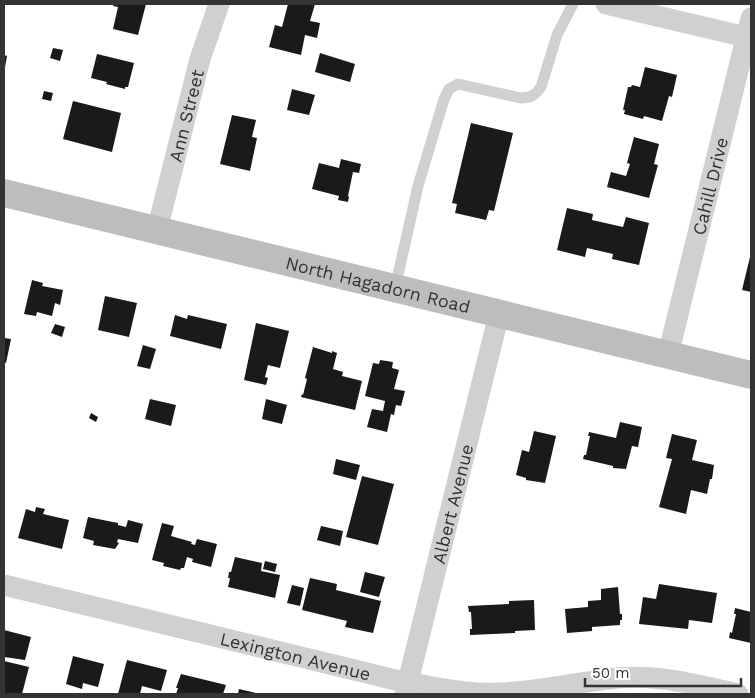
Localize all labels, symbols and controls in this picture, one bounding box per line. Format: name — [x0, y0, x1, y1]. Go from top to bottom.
street label: Ann Street — [164, 67, 208, 164]
street label: Cahill Drive — [687, 135, 732, 237]
street label: North Hagadorn Road — [284, 252, 473, 317]
street label: Albert Avenue — [427, 442, 477, 566]
street label: Lexington Avenue — [218, 627, 373, 684]
scale bar — [585, 656, 741, 688]
text: 50 m — [592, 664, 629, 682]

